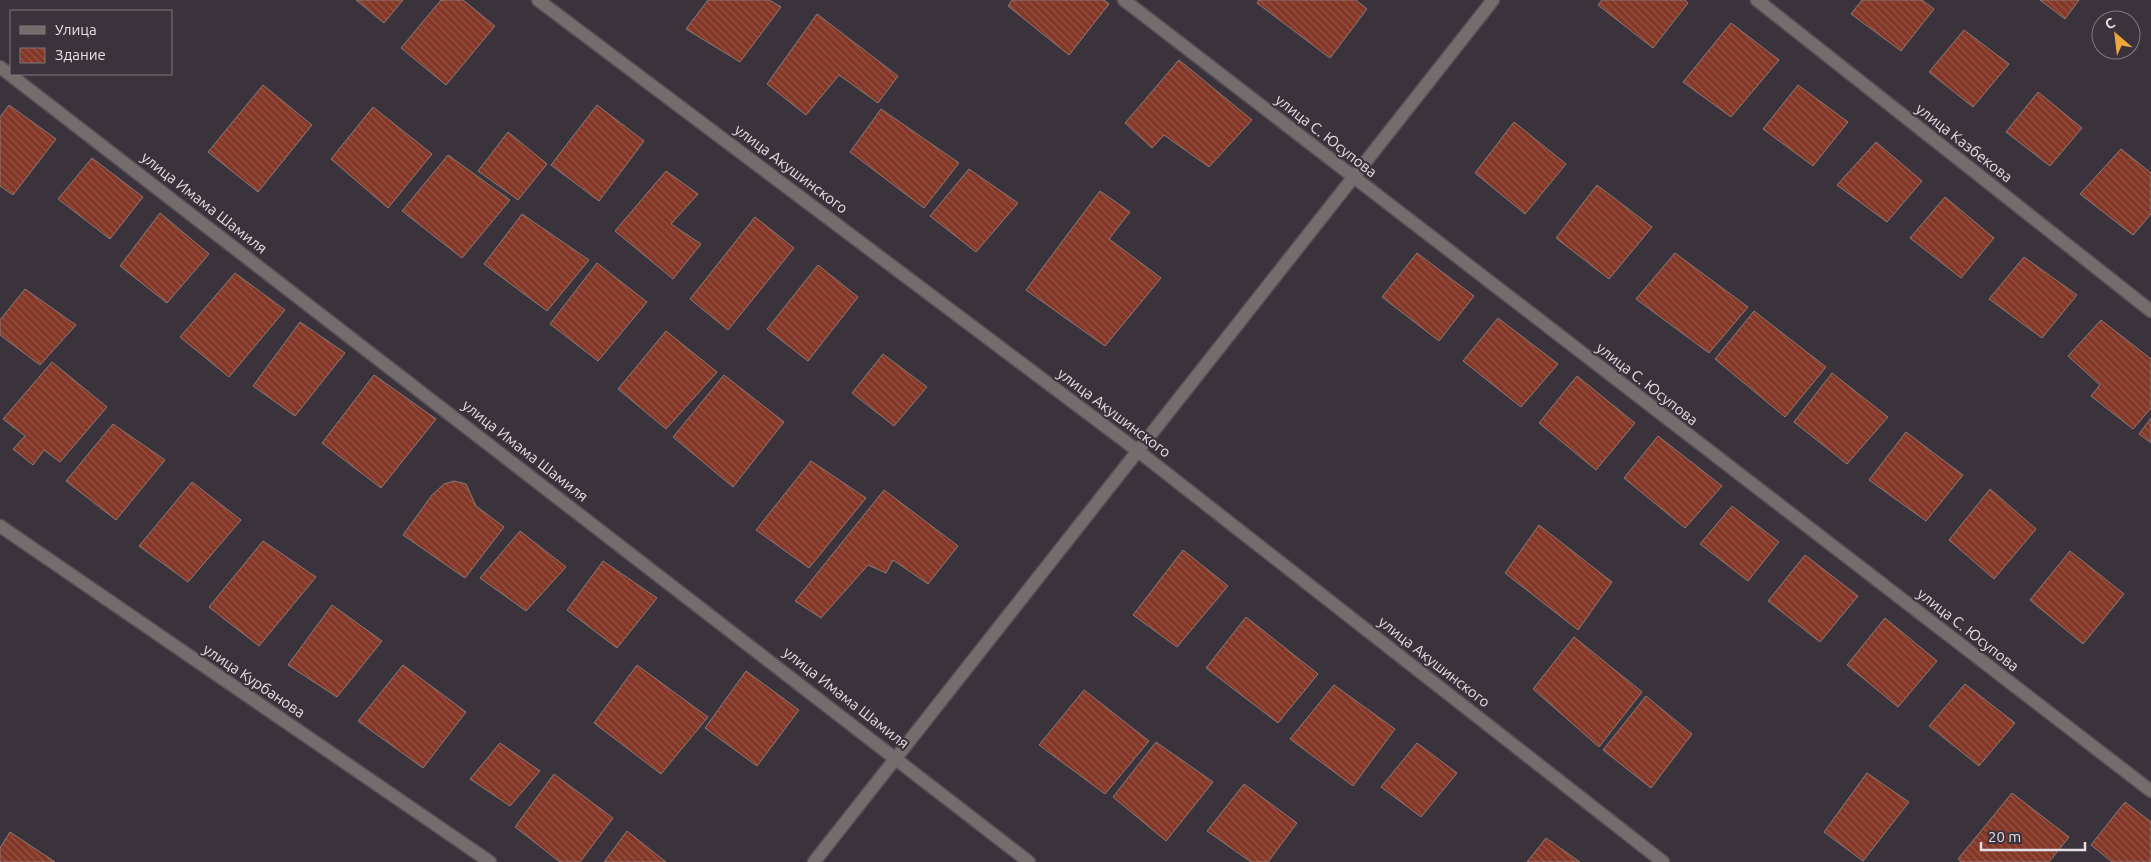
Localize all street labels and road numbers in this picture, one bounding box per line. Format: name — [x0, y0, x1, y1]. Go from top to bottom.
street label: улица С. Юсупова — [1272, 91, 1380, 181]
street label: улица Казбекова — [1913, 100, 2016, 186]
street label: улица Акушинского — [731, 121, 851, 217]
street label: улица Имама Шамиля — [138, 148, 271, 257]
street label: улица С. Юсупова — [1593, 339, 1701, 429]
street label: улица Акушинского — [1054, 365, 1174, 461]
street label: улица Имама Шамиля — [459, 396, 592, 505]
street label: улица С. Юсупова — [1914, 585, 2022, 675]
street label: улица Акушинского — [1375, 613, 1494, 710]
street label: улица Курбанова — [200, 640, 308, 721]
street label: улица Имама Шамиля — [780, 643, 913, 752]

